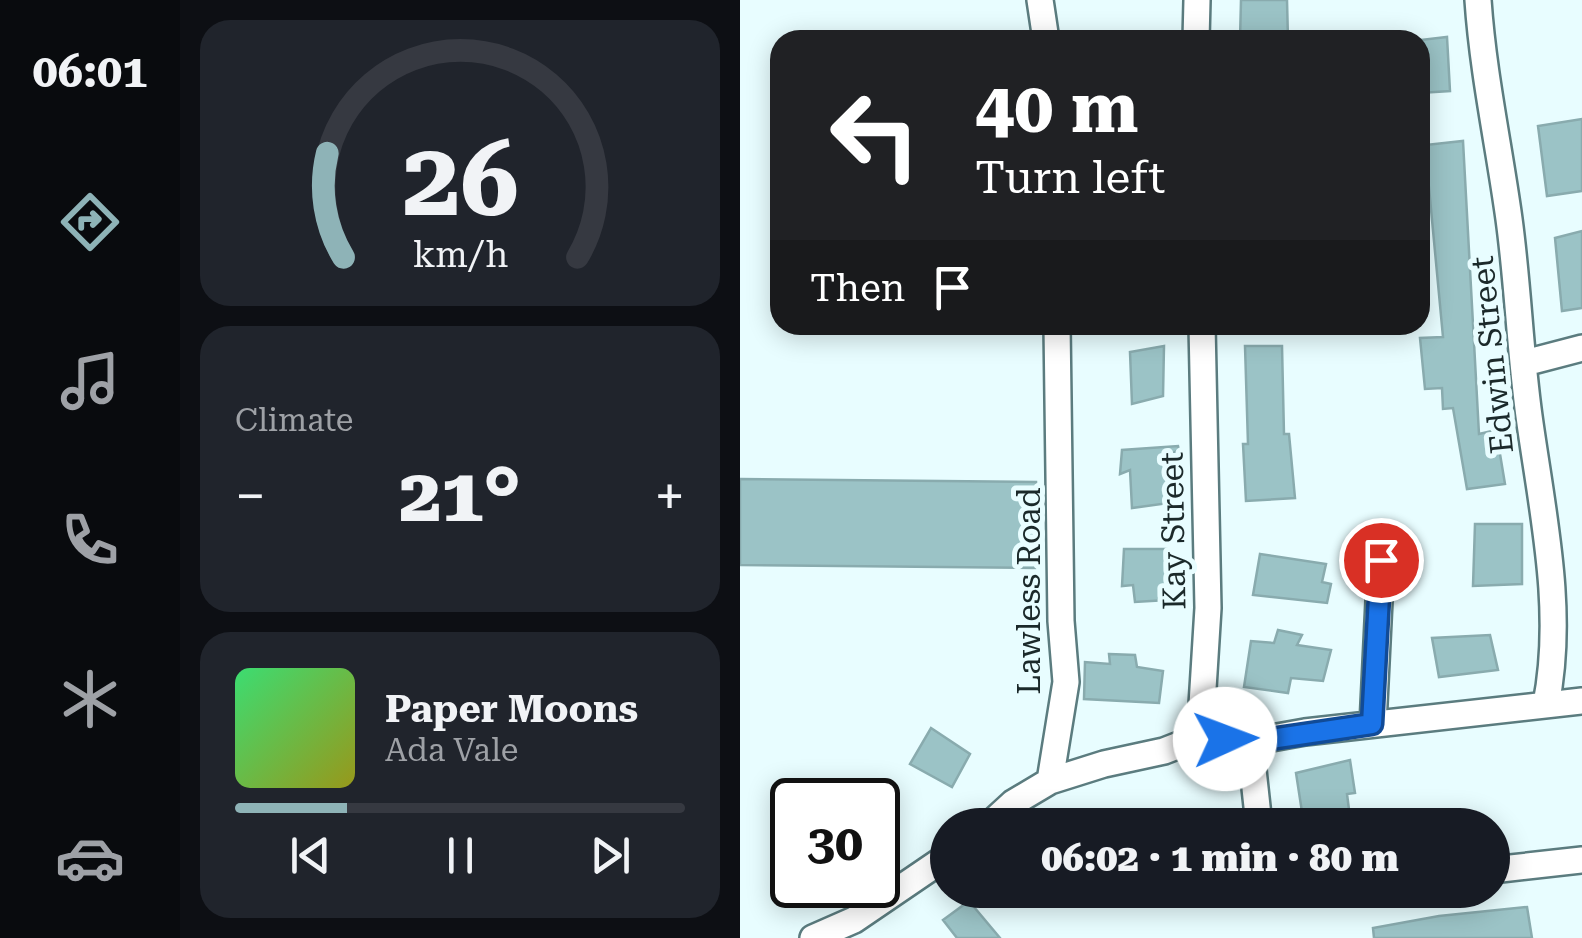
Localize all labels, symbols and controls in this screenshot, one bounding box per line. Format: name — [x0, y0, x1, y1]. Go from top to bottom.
text: 06:01 — [33, 45, 147, 98]
text: 40 m — [975, 67, 1139, 149]
icon: left — [810, 70, 940, 200]
text: 26 — [402, 119, 518, 240]
text: Turn left — [975, 151, 1165, 204]
icon: directions — [55, 187, 125, 257]
text: km/h — [412, 234, 508, 276]
street label: Edwin Street — [1463, 254, 1521, 456]
icon: arrive — [925, 260, 980, 315]
text: Then — [810, 266, 905, 310]
icon: music — [55, 346, 125, 416]
text: Climate — [235, 401, 353, 439]
text: 21° — [399, 451, 521, 539]
street label: Kay Street — [1153, 452, 1193, 610]
text: − — [235, 464, 266, 528]
text: + — [654, 464, 685, 528]
street label: Lawless Road — [1010, 487, 1048, 695]
icon: phone — [55, 505, 125, 575]
pin — [1339, 518, 1424, 603]
icon: arrive — [1354, 533, 1409, 588]
icon: climate — [55, 664, 125, 734]
text: Paper Moons — [385, 687, 638, 731]
position arrow — [1173, 687, 1277, 791]
text: Ada Vale — [385, 731, 518, 769]
speed limit sign: 30 — [770, 778, 900, 908]
icon: car — [55, 823, 125, 893]
icon: previous — [283, 828, 338, 883]
icon: pause — [433, 828, 488, 883]
icon: next — [583, 828, 638, 883]
text: 06:02 · 1 min · 80 m — [1041, 836, 1399, 880]

